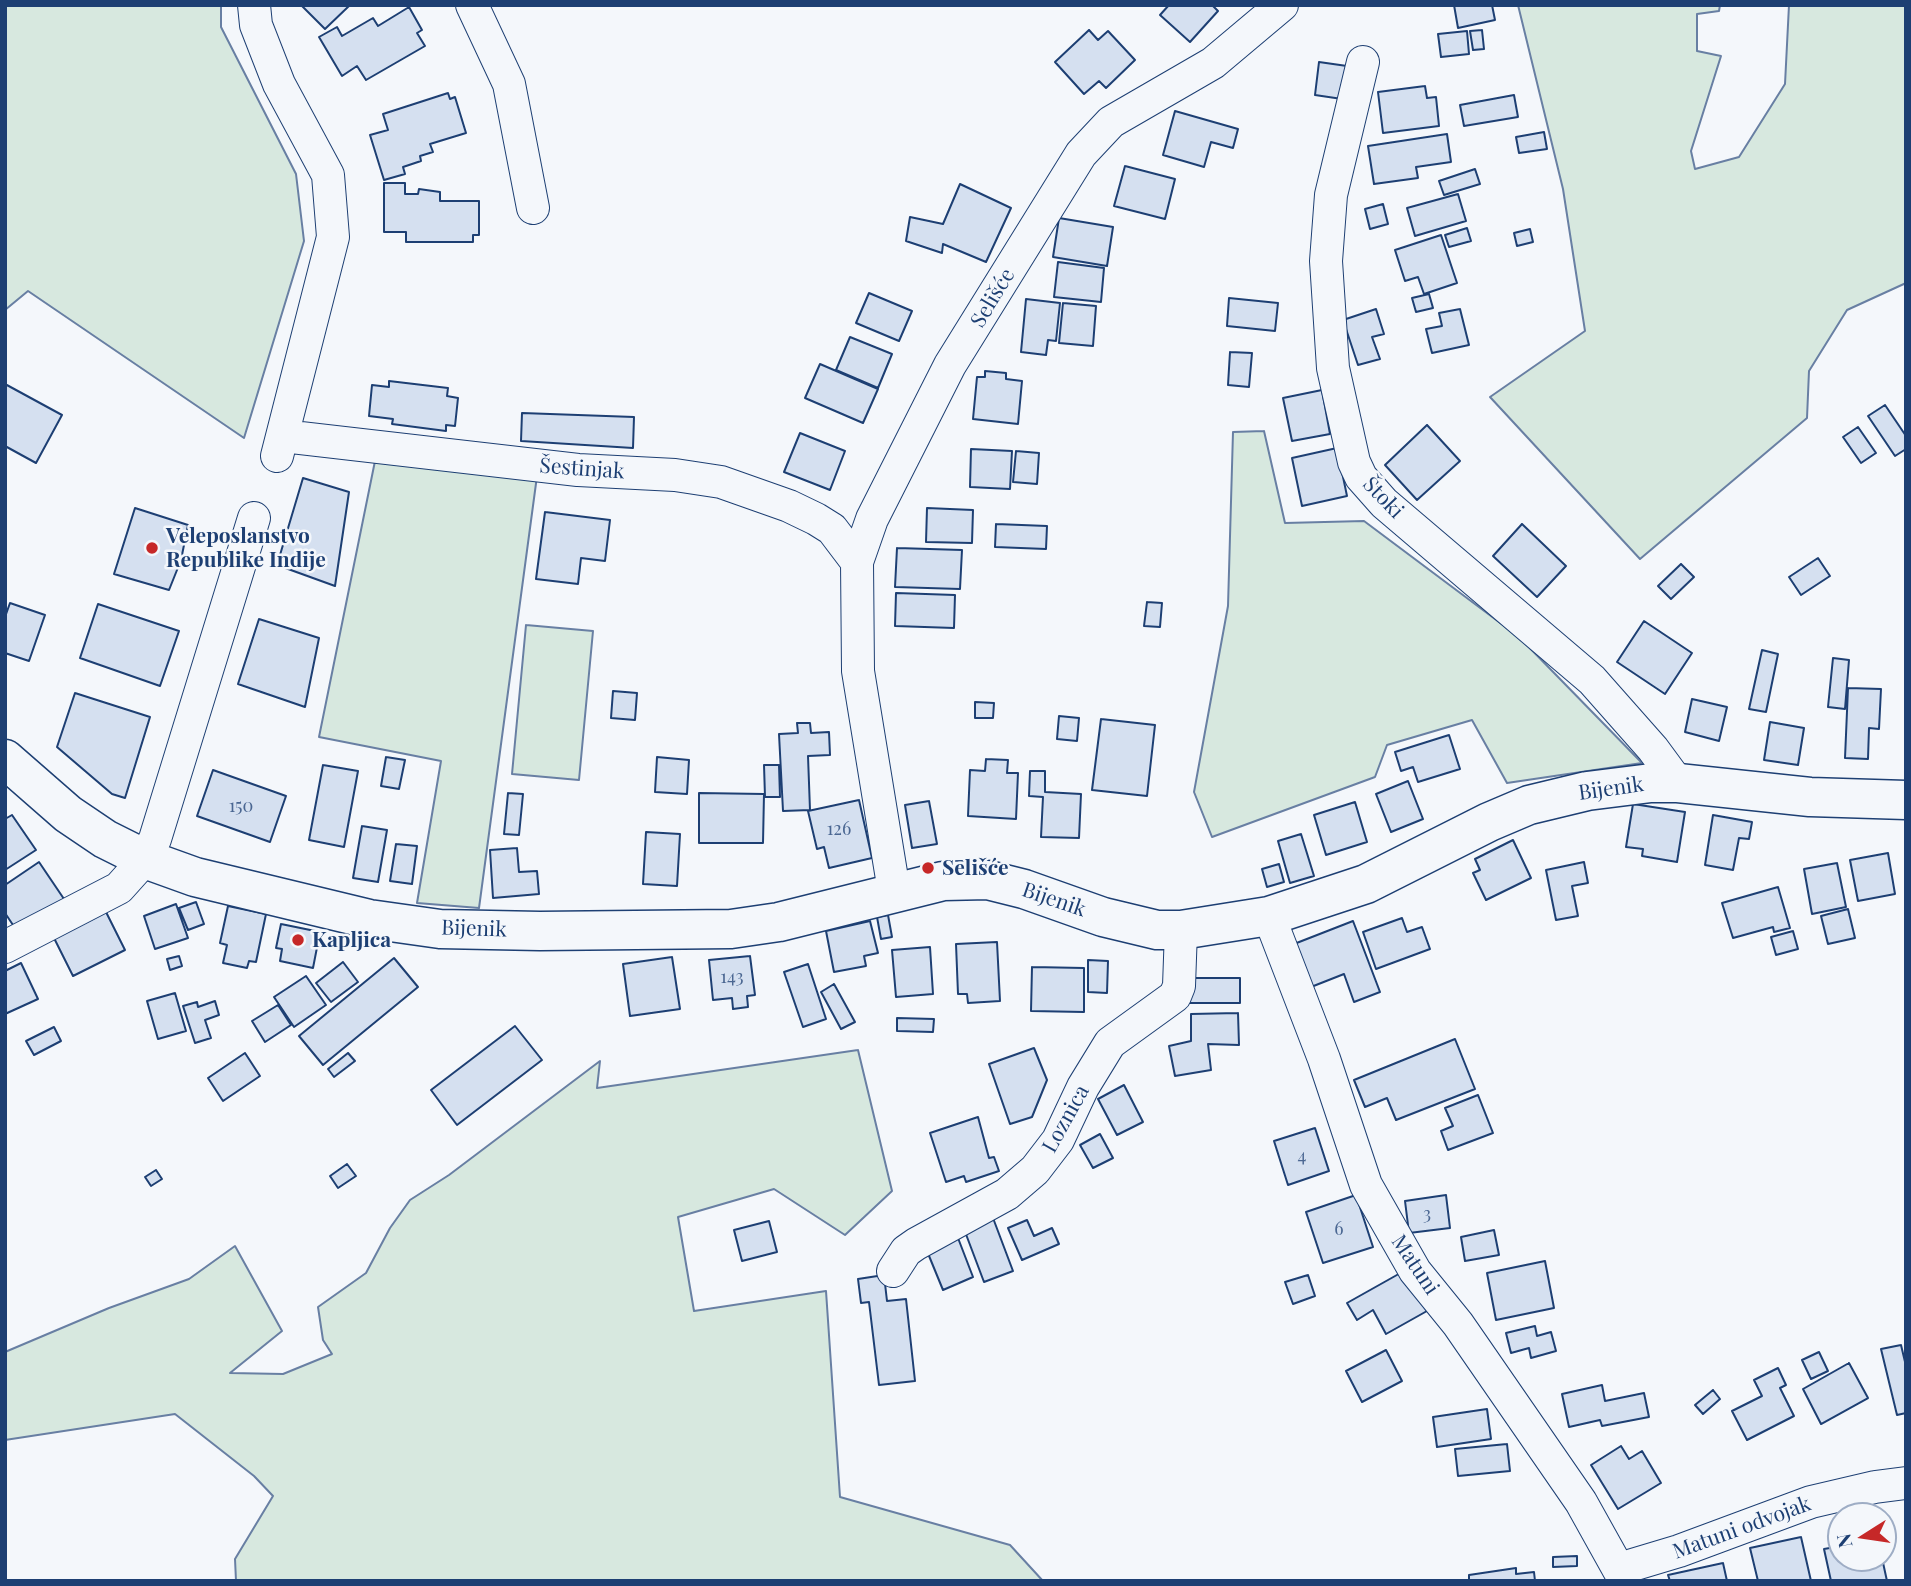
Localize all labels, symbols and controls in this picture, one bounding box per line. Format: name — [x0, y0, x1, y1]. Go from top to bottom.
street label: Selišće — [966, 264, 1020, 332]
street label: Šestinjak — [539, 453, 625, 485]
street label: Štoki — [1357, 472, 1409, 524]
place label: Veleposlanstvo Republike Indije — [166, 523, 326, 573]
marker: Veleposlanstvo Republike Indije — [144, 540, 160, 556]
street label: Bijenik — [1577, 772, 1645, 806]
house number: 150 — [229, 795, 253, 817]
house number: 126 — [827, 818, 851, 840]
place label: Selišće — [942, 855, 1009, 881]
marker: Selišće — [920, 860, 936, 876]
street label: Bijenik — [1019, 877, 1089, 923]
street label: Bijenik — [441, 915, 507, 943]
place label: Kapljica — [312, 927, 391, 953]
marker: Kapljica — [290, 932, 306, 948]
house number: 143 — [720, 966, 744, 988]
street label: Loznica — [1037, 1081, 1095, 1157]
house number: 4 — [1298, 1145, 1306, 1167]
house number: 3 — [1423, 1203, 1431, 1225]
house number: 6 — [1334, 1218, 1344, 1240]
street label: Matuni — [1386, 1230, 1444, 1300]
street label: Matuni odvojak — [1670, 1491, 1814, 1565]
north arrow — [1827, 1502, 1897, 1572]
text: N — [1829, 1532, 1858, 1550]

